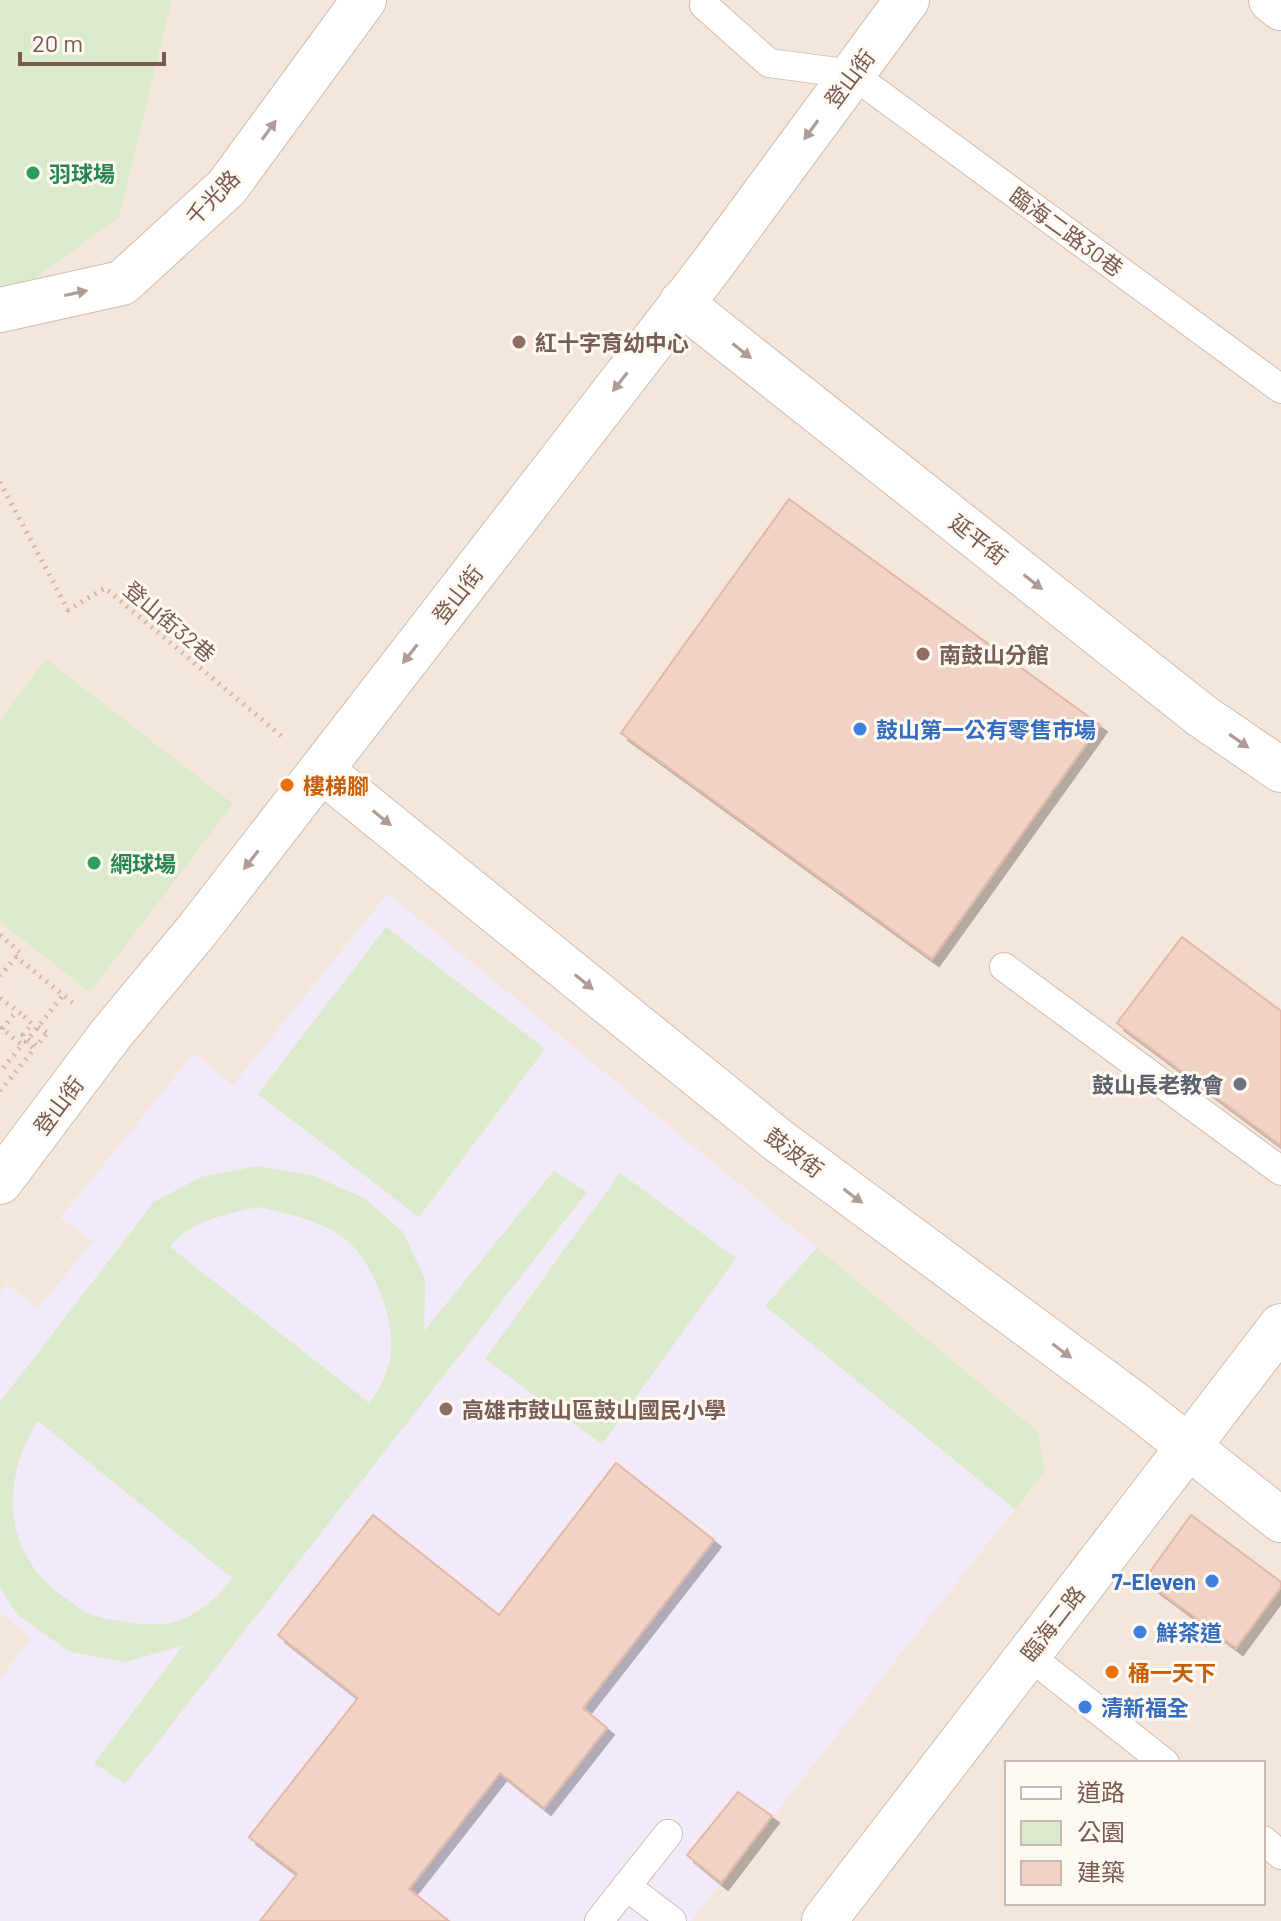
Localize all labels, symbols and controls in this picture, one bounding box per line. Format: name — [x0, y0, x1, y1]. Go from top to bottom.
scale bar — [20, 16, 164, 66]
text: 20 m — [32, 28, 83, 57]
street label: 登山街 — [819, 44, 879, 112]
one-way arrow — [261, 119, 277, 141]
one-way arrow — [803, 120, 819, 140]
place label: 羽球場 — [49, 160, 115, 186]
marker: 羽球場 — [24, 164, 42, 182]
street label: 千光路 — [180, 164, 244, 230]
street label: 臨海二路30巷 — [1005, 181, 1129, 281]
one-way arrow — [64, 286, 89, 299]
place label: 紅十字育幼中心 — [535, 329, 689, 355]
marker: 紅十字育幼中心 — [510, 333, 528, 351]
one-way arrow — [732, 343, 752, 359]
one-way arrow — [612, 372, 628, 392]
street label: 延平街 — [945, 508, 1013, 570]
street label: 登山街 — [426, 560, 488, 628]
one-way arrow — [1023, 573, 1043, 590]
street label: 登山街32巷 — [119, 575, 221, 667]
place label: 南鼓山分館 — [939, 641, 1049, 667]
one-way arrow — [402, 644, 419, 664]
marker: 南鼓山分館 — [914, 645, 932, 663]
place label: 鼓山第一公有零售市場 — [876, 716, 1096, 742]
marker: 鼓山第一公有零售市場 — [851, 720, 869, 738]
one-way arrow — [1229, 733, 1250, 748]
place label: 樓梯腳 — [303, 772, 369, 798]
marker: 樓梯腳 — [278, 776, 296, 794]
one-way arrow — [372, 809, 392, 826]
place label: 網球場 — [110, 850, 176, 876]
one-way arrow — [244, 850, 260, 870]
marker: 網球場 — [85, 854, 103, 872]
one-way arrow — [574, 973, 594, 990]
street label: 登山街 — [28, 1071, 88, 1139]
place label: 鼓山長老教會 — [1092, 1071, 1224, 1097]
marker: 鼓山長老教會 — [1231, 1075, 1249, 1093]
street label: 鼓波街 — [761, 1122, 829, 1182]
one-way arrow — [843, 1188, 864, 1203]
one-way arrow — [1052, 1343, 1073, 1358]
place label: 高雄市鼓山區鼓山國民小學 — [462, 1396, 726, 1422]
marker: 高雄市鼓山區鼓山國民小學 — [437, 1400, 455, 1418]
place label: 7-Eleven — [1112, 1568, 1196, 1594]
marker: 7-Eleven — [1203, 1572, 1221, 1590]
street label: 臨海二路 — [1015, 1580, 1089, 1666]
place label: 鮮茶道 — [1156, 1619, 1222, 1645]
marker: 鮮茶道 — [1131, 1623, 1149, 1641]
place label: 桶一天下 — [1128, 1659, 1216, 1685]
marker: 桶一天下 — [1103, 1663, 1121, 1681]
place label: 清新福全 — [1101, 1694, 1189, 1720]
marker: 清新福全 — [1076, 1698, 1094, 1716]
legend — [1005, 1761, 1265, 1905]
text: 道路 — [1077, 1777, 1125, 1806]
text: 公園 — [1077, 1817, 1125, 1846]
text: 建築 — [1077, 1857, 1125, 1886]

